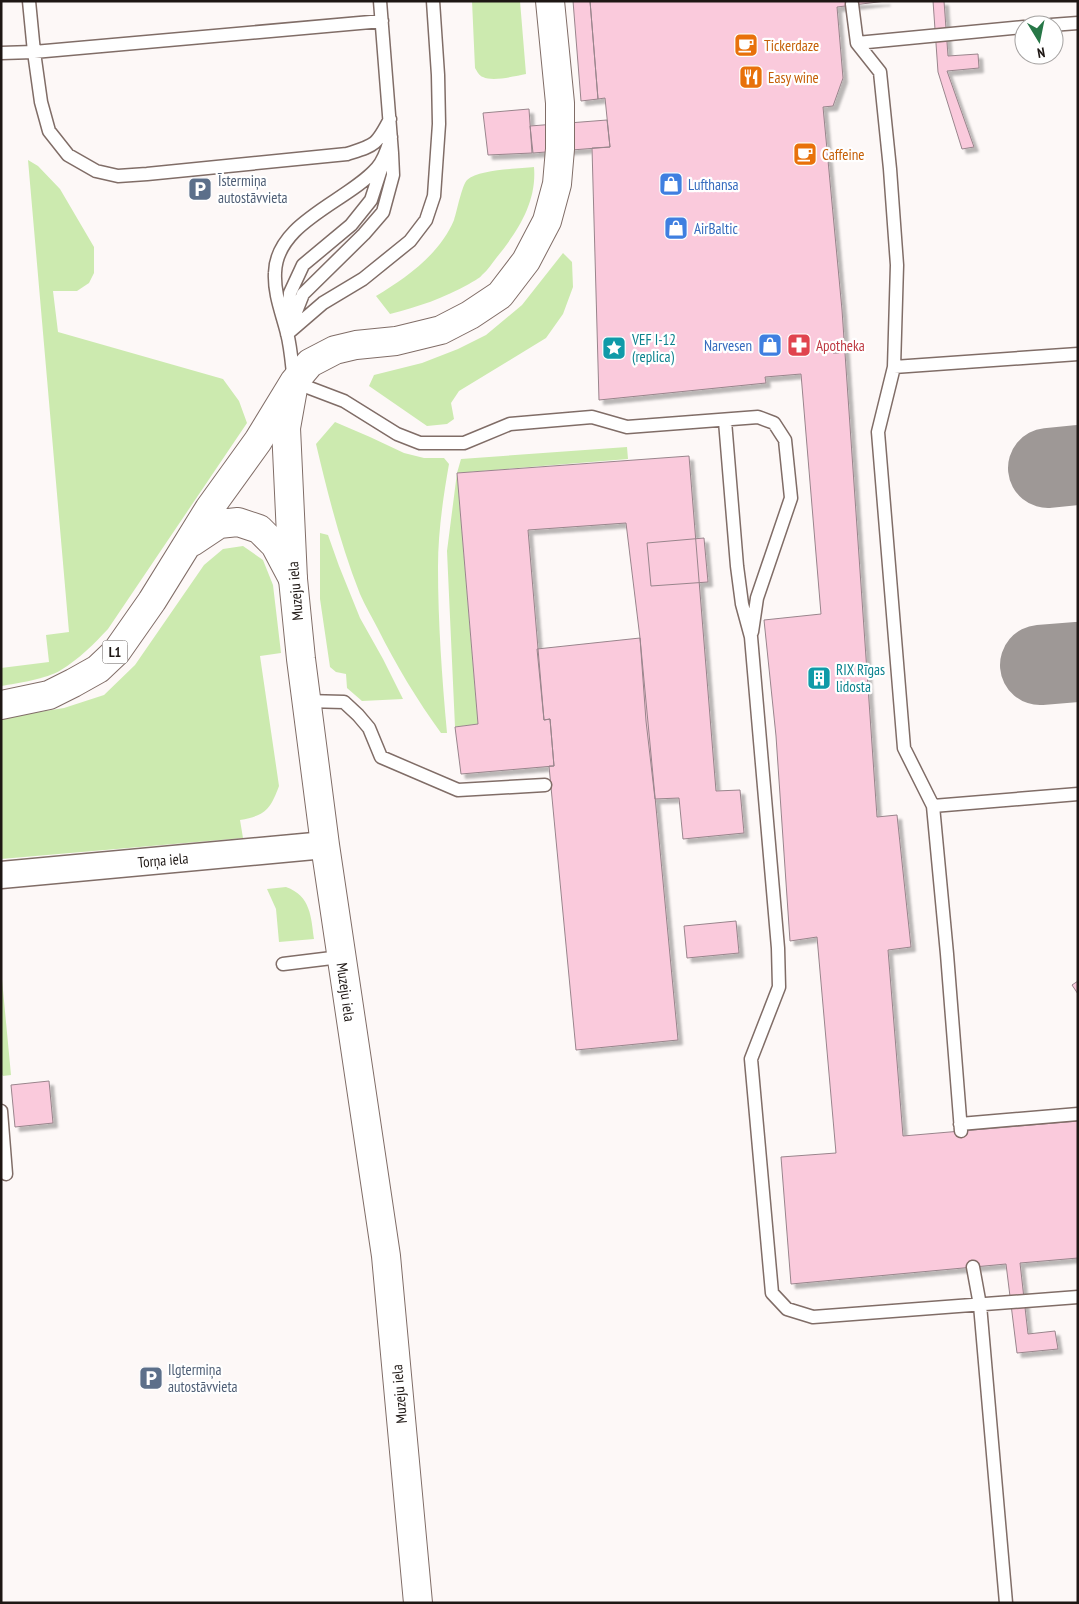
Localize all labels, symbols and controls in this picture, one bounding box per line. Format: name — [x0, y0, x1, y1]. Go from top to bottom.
north arrow — [1014, 15, 1064, 65]
cafe icon: Tickerdaze — [733, 32, 759, 58]
place label: Tickerdaze — [764, 36, 819, 55]
text: N — [1036, 43, 1047, 62]
restaurant icon: Easy wine — [738, 64, 764, 90]
place label: Easy wine — [768, 68, 819, 87]
cafe icon: Caffeine — [792, 141, 818, 167]
place label: Caffeine — [822, 145, 865, 164]
place label: Īstermiņa autostāvvieta — [217, 171, 288, 207]
shop icon: Lufthansa — [658, 171, 684, 197]
place label: Lufthansa — [688, 175, 739, 194]
parking icon: Īstermiņa autostāvvieta — [187, 176, 213, 202]
shop icon: AirBaltic — [663, 215, 689, 241]
place label: AirBaltic — [694, 219, 738, 238]
place label: VEF I-12 (replica) — [631, 330, 676, 366]
shop icon: Narvesen — [757, 332, 783, 358]
pharmacy icon: Apotheka — [786, 332, 812, 358]
place icon: VEF I-12 (replica) — [601, 335, 627, 361]
place label: Narvesen — [704, 336, 752, 355]
place label: Apotheka — [816, 336, 865, 355]
street label: Muzeju iela — [283, 561, 307, 621]
road number: L1 — [102, 640, 128, 664]
place label: RIX Rīgas lidosta — [836, 660, 885, 696]
building icon: RIX Rīgas lidosta — [806, 665, 832, 691]
street label: Torņa iela — [137, 848, 189, 872]
street label: Muzeju iela — [332, 961, 360, 1023]
place label: Ilgtermiņa autostāvvieta — [168, 1360, 238, 1396]
street label: Muzeju iela — [387, 1364, 411, 1424]
parking icon: Ilgtermiņa autostāvvieta — [138, 1365, 164, 1391]

